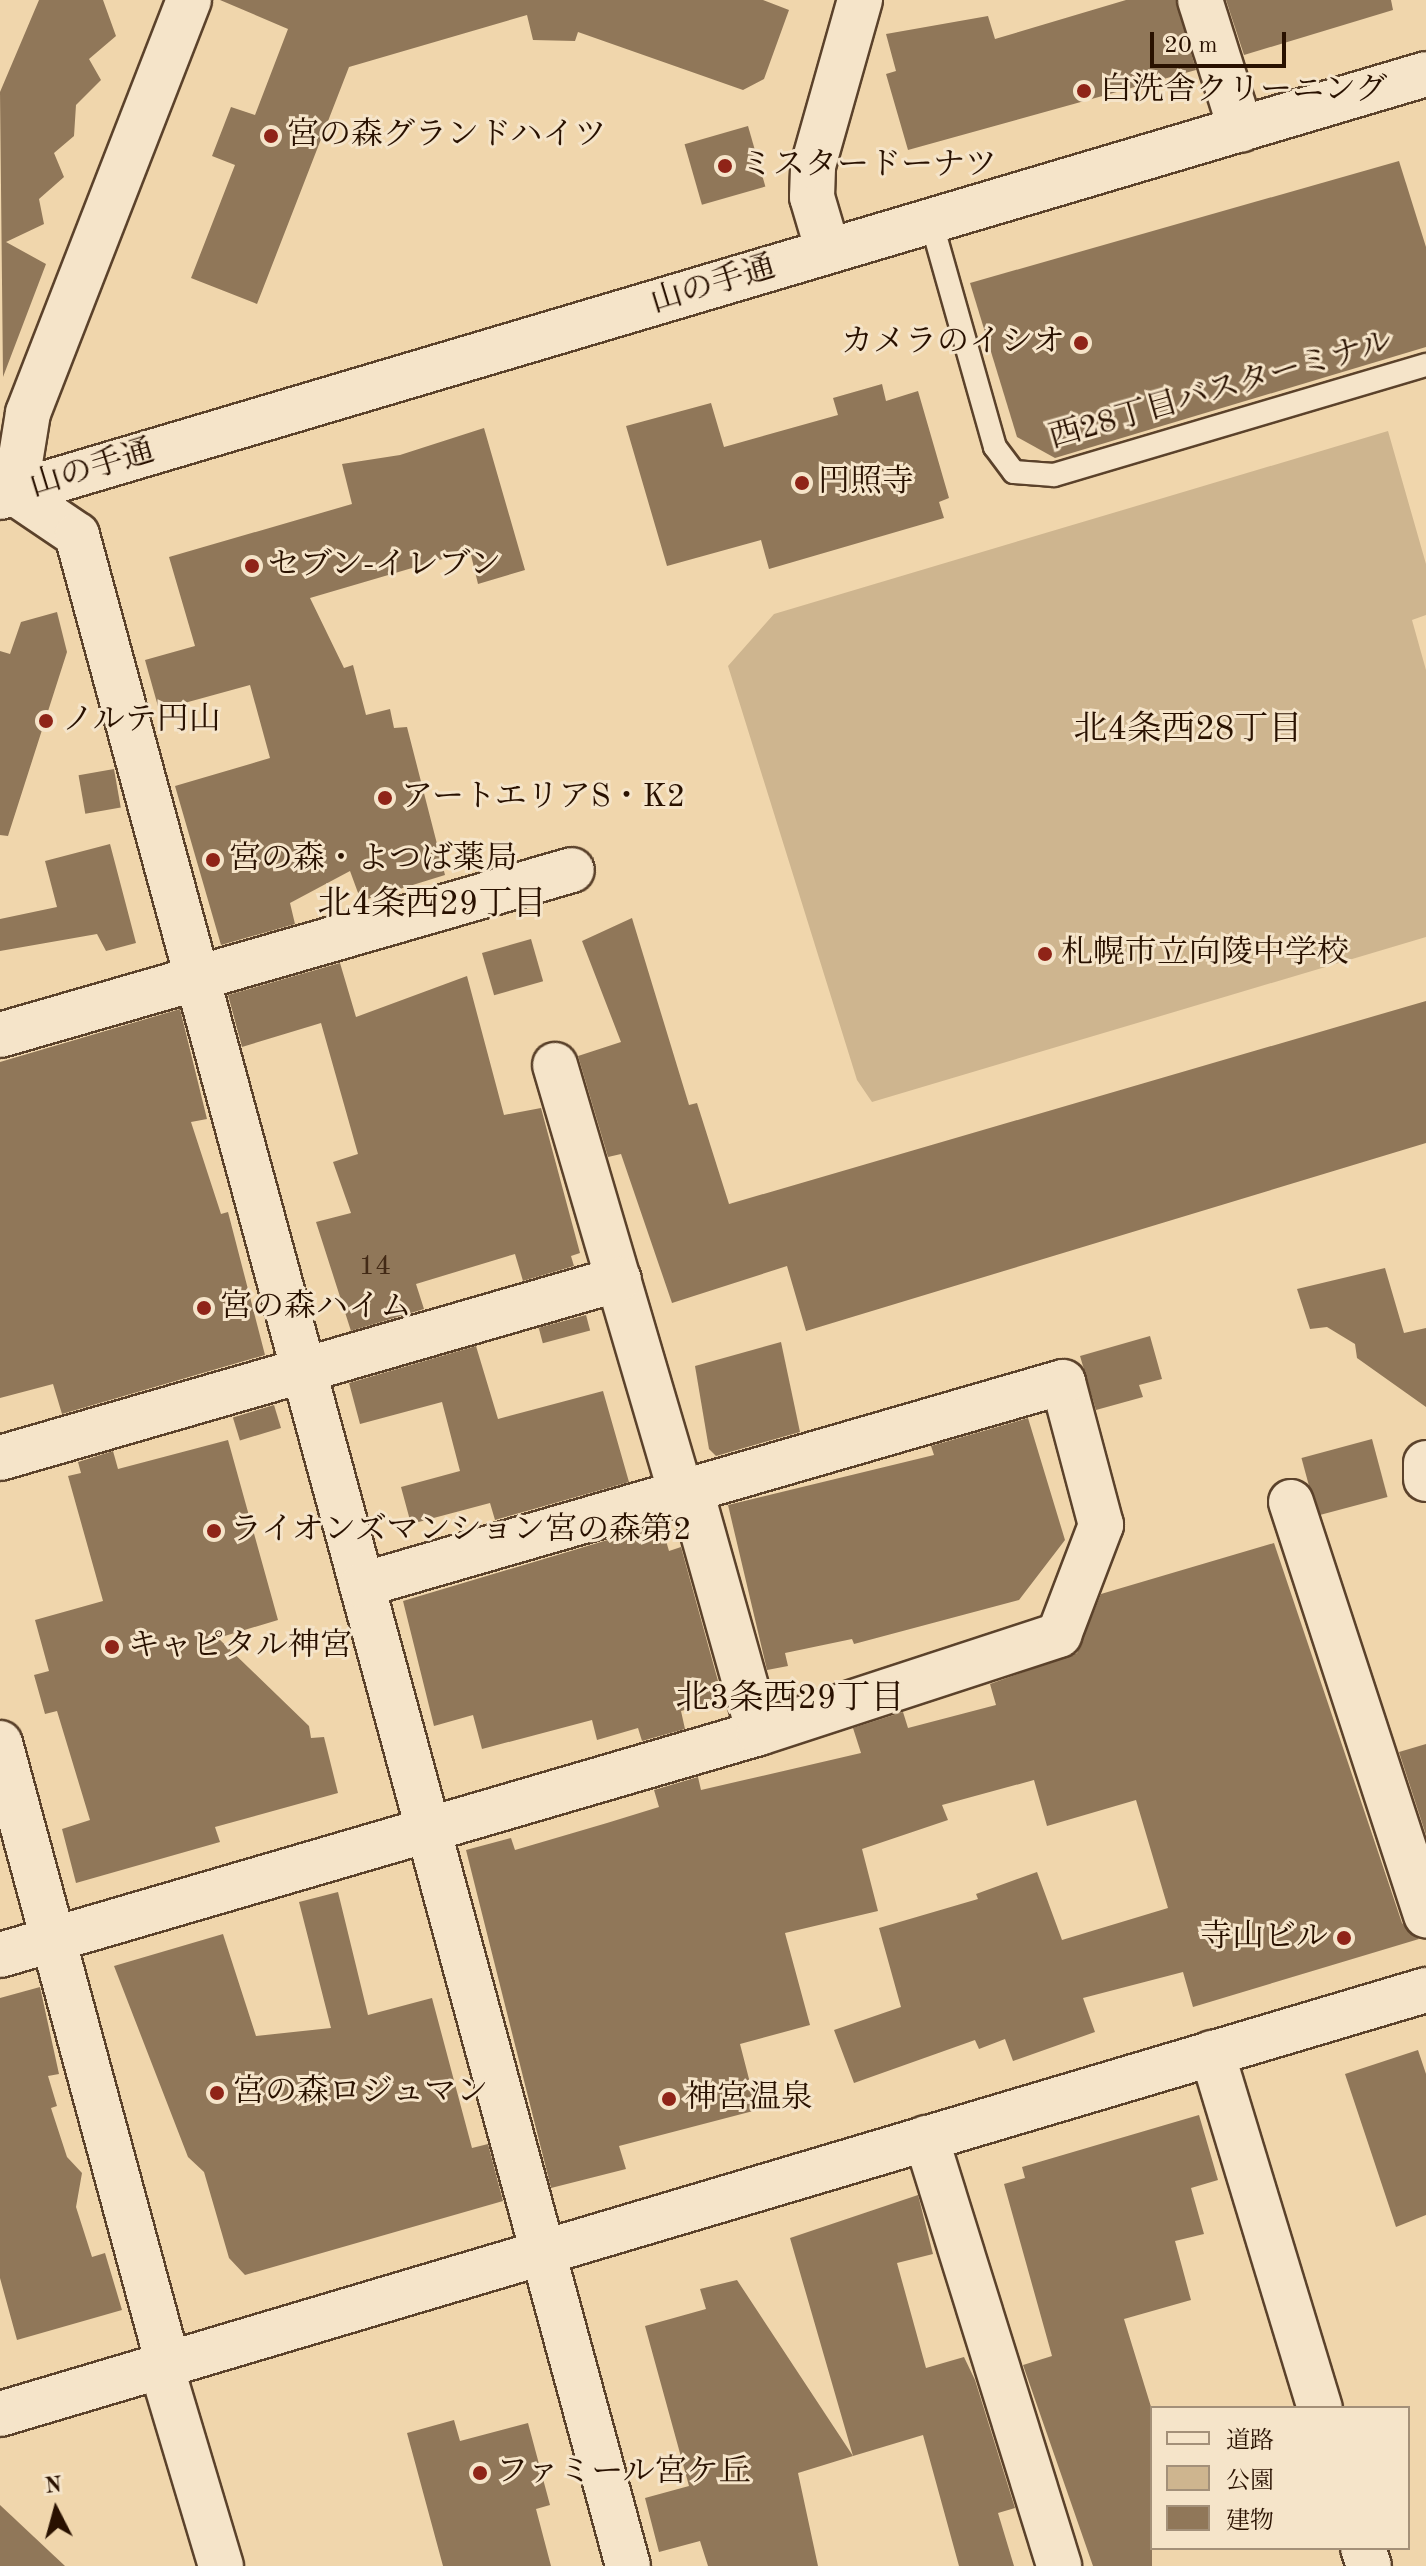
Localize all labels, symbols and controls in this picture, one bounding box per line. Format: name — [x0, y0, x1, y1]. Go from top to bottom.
scale bar — [1154, 16, 1290, 66]
text: 20 m — [1164, 34, 1218, 58]
place label: 白洗舎クリーニング — [1100, 72, 1388, 110]
marker: 白洗舎クリーニング — [1075, 82, 1093, 100]
place label: 宮の森グランドハイツ — [287, 117, 607, 155]
marker: 宮の森グランドハイツ — [262, 127, 280, 145]
place label: ミスタードーナツ — [741, 147, 997, 185]
marker: ミスタードーナツ — [716, 157, 734, 175]
street label: 山の手通 — [646, 249, 780, 323]
street label: 西28丁目バスターミナル — [1044, 323, 1398, 459]
place label: カメラのイシオ — [841, 324, 1065, 362]
marker: カメラのイシオ — [1072, 334, 1090, 352]
street label: 山の手通 — [25, 433, 159, 507]
place label: 円照寺 — [818, 464, 914, 502]
marker: 円照寺 — [793, 474, 811, 492]
place label: セブン-イレブン — [268, 547, 504, 585]
marker: セブン-イレブン — [243, 557, 261, 575]
place label: ノルテ円山 — [62, 702, 222, 740]
district label: 北4条西28丁目 — [1073, 711, 1303, 751]
marker: ノルテ円山 — [37, 712, 55, 730]
place label: アートエリアS・K2 — [401, 779, 687, 817]
marker: アートエリアS・K2 — [376, 789, 394, 807]
place label: 宮の森・よつば薬局 — [229, 841, 517, 879]
marker: 宮の森・よつば薬局 — [204, 851, 222, 869]
district label: 北4条西29丁目 — [317, 886, 547, 926]
place label: 札幌市立向陵中学校 — [1061, 935, 1349, 973]
marker: 札幌市立向陵中学校 — [1036, 945, 1054, 963]
house number: 14 — [359, 1250, 391, 1284]
place label: 宮の森ハイム — [220, 1289, 412, 1327]
marker: 宮の森ハイム — [195, 1299, 213, 1317]
place label: ライオンズマンション宮の森第2 — [230, 1512, 697, 1550]
marker: ライオンズマンション宮の森第2 — [205, 1522, 223, 1540]
place label: キャピタル神宮 — [128, 1628, 352, 1666]
marker: キャピタル神宮 — [103, 1638, 121, 1656]
district label: 北3条西29丁目 — [675, 1680, 905, 1720]
place label: 寺山ビル — [1200, 1919, 1328, 1957]
marker: 寺山ビル — [1335, 1929, 1353, 1947]
place label: 宮の森ロジュマン — [233, 2074, 489, 2112]
place label: 神宮温泉 — [685, 2080, 813, 2118]
marker: 宮の森ロジュマン — [208, 2084, 226, 2102]
marker: 神宮温泉 — [660, 2090, 678, 2108]
legend — [1150, 2406, 1410, 2550]
text: 道路 — [1226, 2430, 1274, 2454]
place label: ファミール宮ケ丘 — [496, 2454, 752, 2492]
marker: ファミール宮ケ丘 — [471, 2464, 489, 2482]
north arrow — [16, 2470, 96, 2550]
text: 公園 — [1226, 2470, 1274, 2494]
text: N — [44, 2474, 63, 2498]
text: 建物 — [1226, 2510, 1274, 2534]

